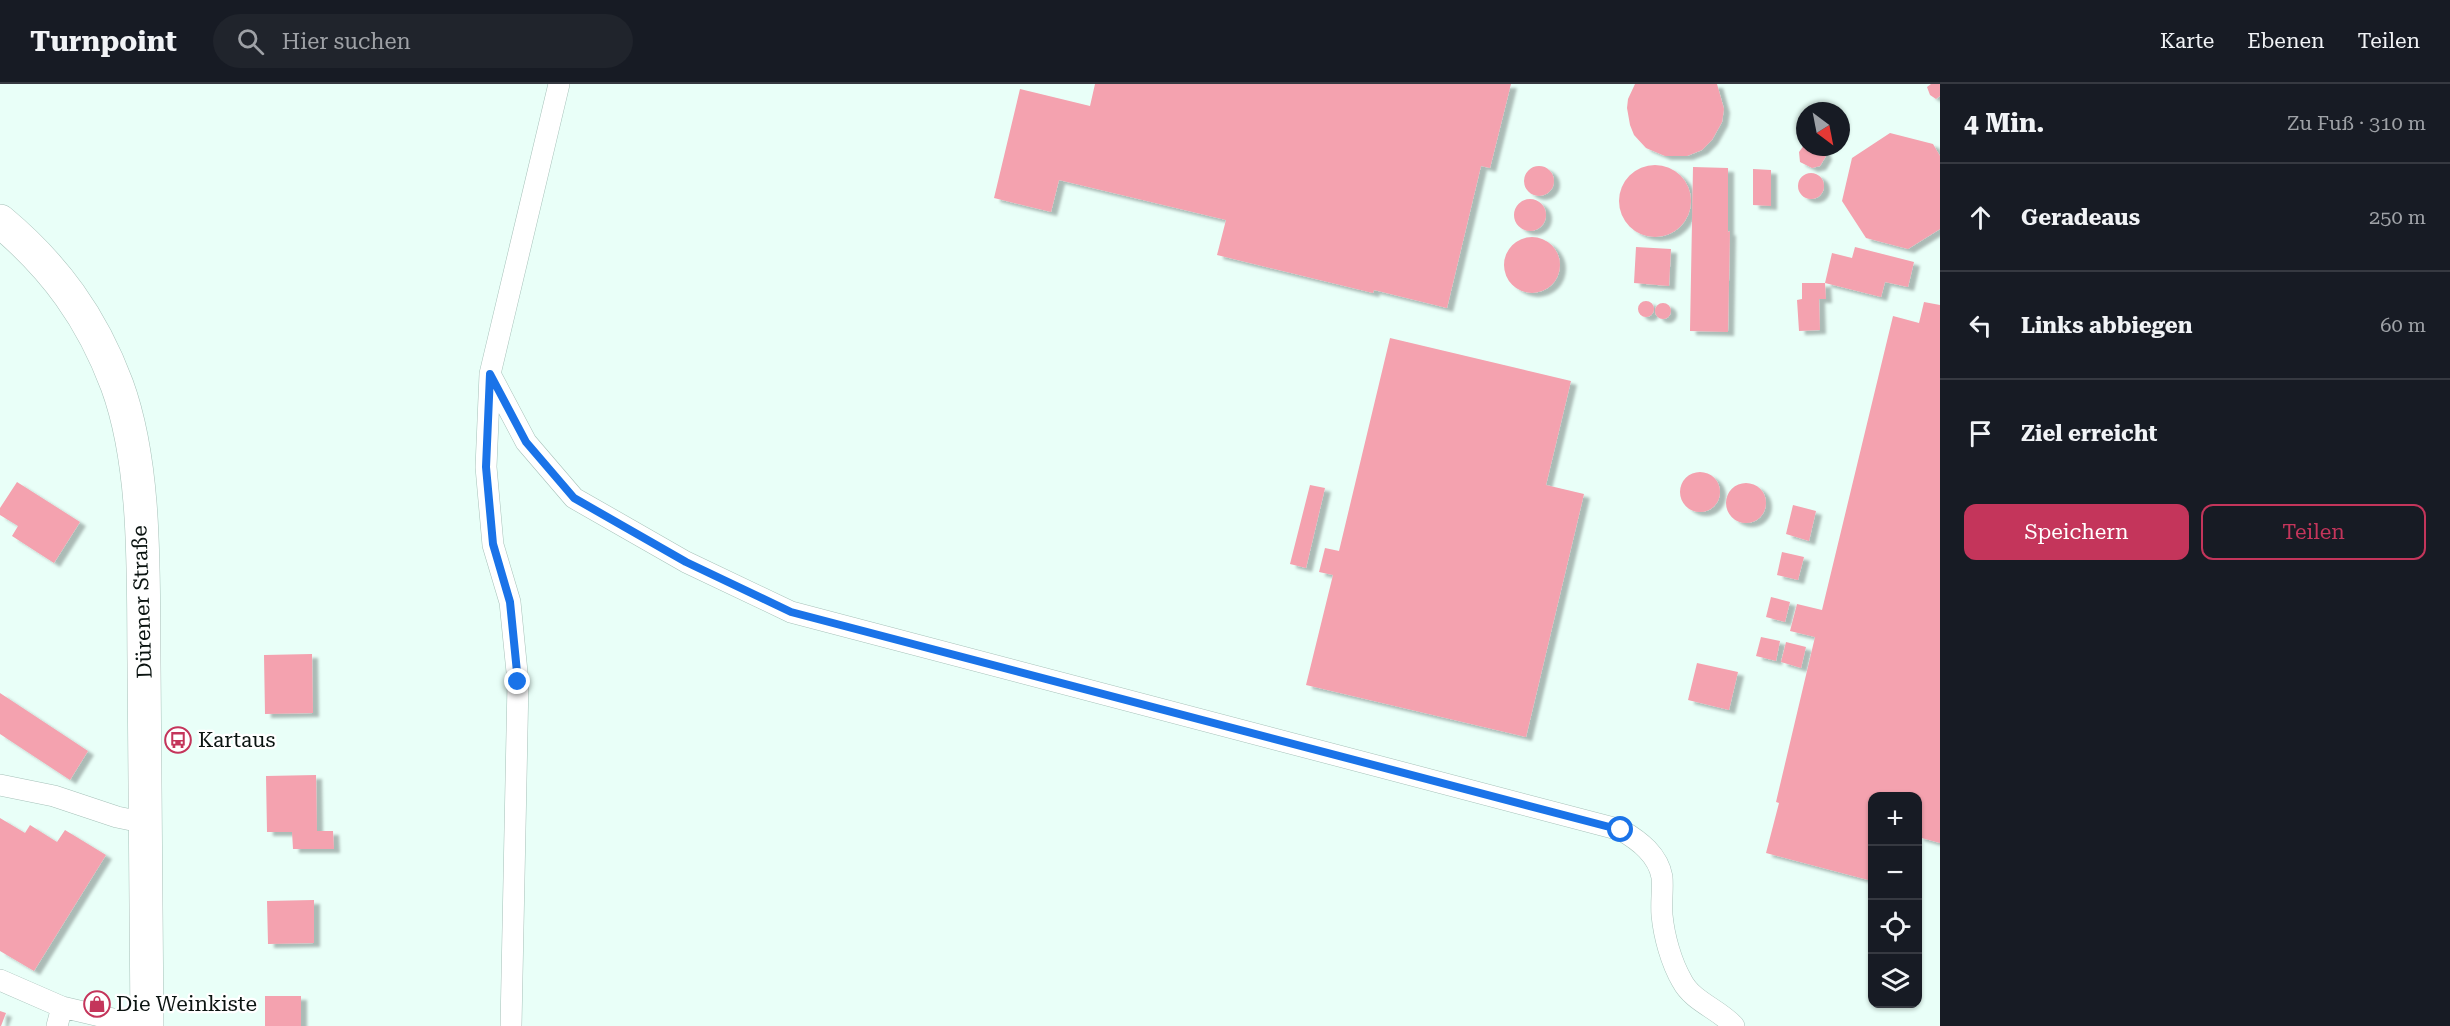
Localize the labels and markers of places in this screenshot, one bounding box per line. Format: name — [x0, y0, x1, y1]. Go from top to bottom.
bus stop icon: Kartaus — [163, 725, 193, 755]
place label: Kartaus — [198, 728, 275, 752]
shop icon: Die Weinkiste — [82, 989, 112, 1019]
place label: Die Weinkiste — [116, 992, 257, 1016]

